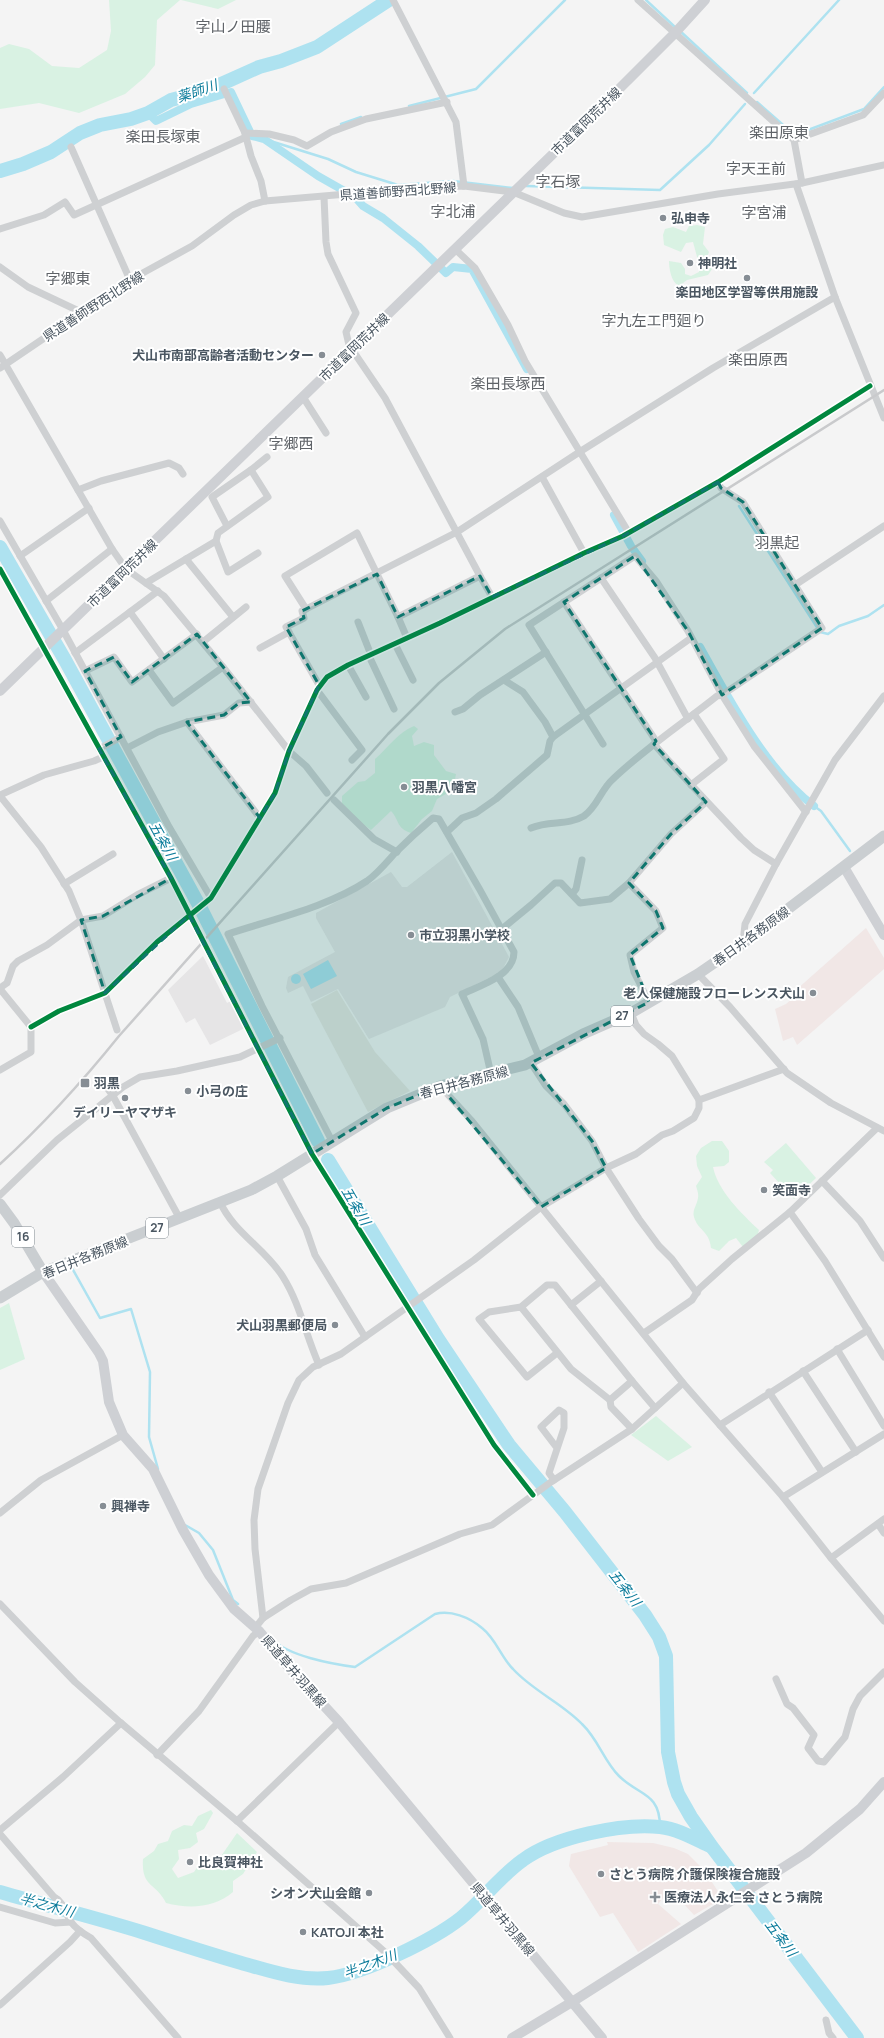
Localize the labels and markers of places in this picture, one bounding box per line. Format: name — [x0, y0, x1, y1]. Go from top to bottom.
place label: 弘申寺 — [671, 209, 710, 227]
marker: 弘申寺 — [658, 213, 668, 223]
place label: 神明社 — [698, 254, 737, 272]
marker: 神明社 — [685, 258, 695, 268]
marker: 楽田地区学習等供用施設 — [742, 273, 752, 283]
place label: 楽田地区学習等供用施設 — [675, 283, 819, 301]
place label: 犬山市南部高齢者活動センター — [132, 346, 314, 364]
marker: 犬山市南部高齢者活動センター — [317, 350, 327, 360]
place label: 羽黒八幡宮 — [412, 778, 477, 796]
marker: 羽黒八幡宮 — [399, 782, 409, 792]
place label: 市立羽黒小学校 — [419, 926, 510, 944]
marker: 市立羽黒小学校 — [406, 930, 416, 940]
place label: 老人保健施設フローレンス犬山 — [623, 984, 805, 1002]
marker: 老人保健施設フローレンス犬山 — [808, 988, 818, 998]
place label: 羽黒 — [94, 1074, 120, 1092]
marker: 羽黒 — [79, 1077, 91, 1089]
place label: 小弓の庄 — [196, 1082, 248, 1100]
marker: 小弓の庄 — [183, 1086, 193, 1096]
marker: デイリーヤマザキ — [120, 1093, 130, 1103]
place label: デイリーヤマザキ — [73, 1103, 177, 1121]
place label: 笑面寺 — [772, 1181, 811, 1199]
marker: 笑面寺 — [759, 1185, 769, 1195]
place label: 犬山羽黒郵便局 — [236, 1316, 327, 1334]
marker: 犬山羽黒郵便局 — [330, 1320, 340, 1330]
place label: 興禅寺 — [111, 1497, 150, 1515]
marker: 興禅寺 — [98, 1501, 108, 1511]
place label: 比良賀神社 — [198, 1853, 263, 1871]
marker: 比良賀神社 — [185, 1857, 195, 1867]
place label: さとう病院 介護保険複合施設 — [609, 1865, 781, 1883]
marker: さとう病院 介護保険複合施設 — [596, 1869, 606, 1879]
place label: シオン犬山会館 — [270, 1884, 361, 1902]
marker: シオン犬山会館 — [364, 1888, 374, 1898]
place label: 医療法人永仁会 さとう病院 — [664, 1888, 823, 1906]
marker: 医療法人永仁会 さとう病院 — [649, 1891, 661, 1903]
place label: KATOJI 本社 — [311, 1923, 384, 1941]
marker: KATOJI 本社 — [298, 1927, 308, 1937]

